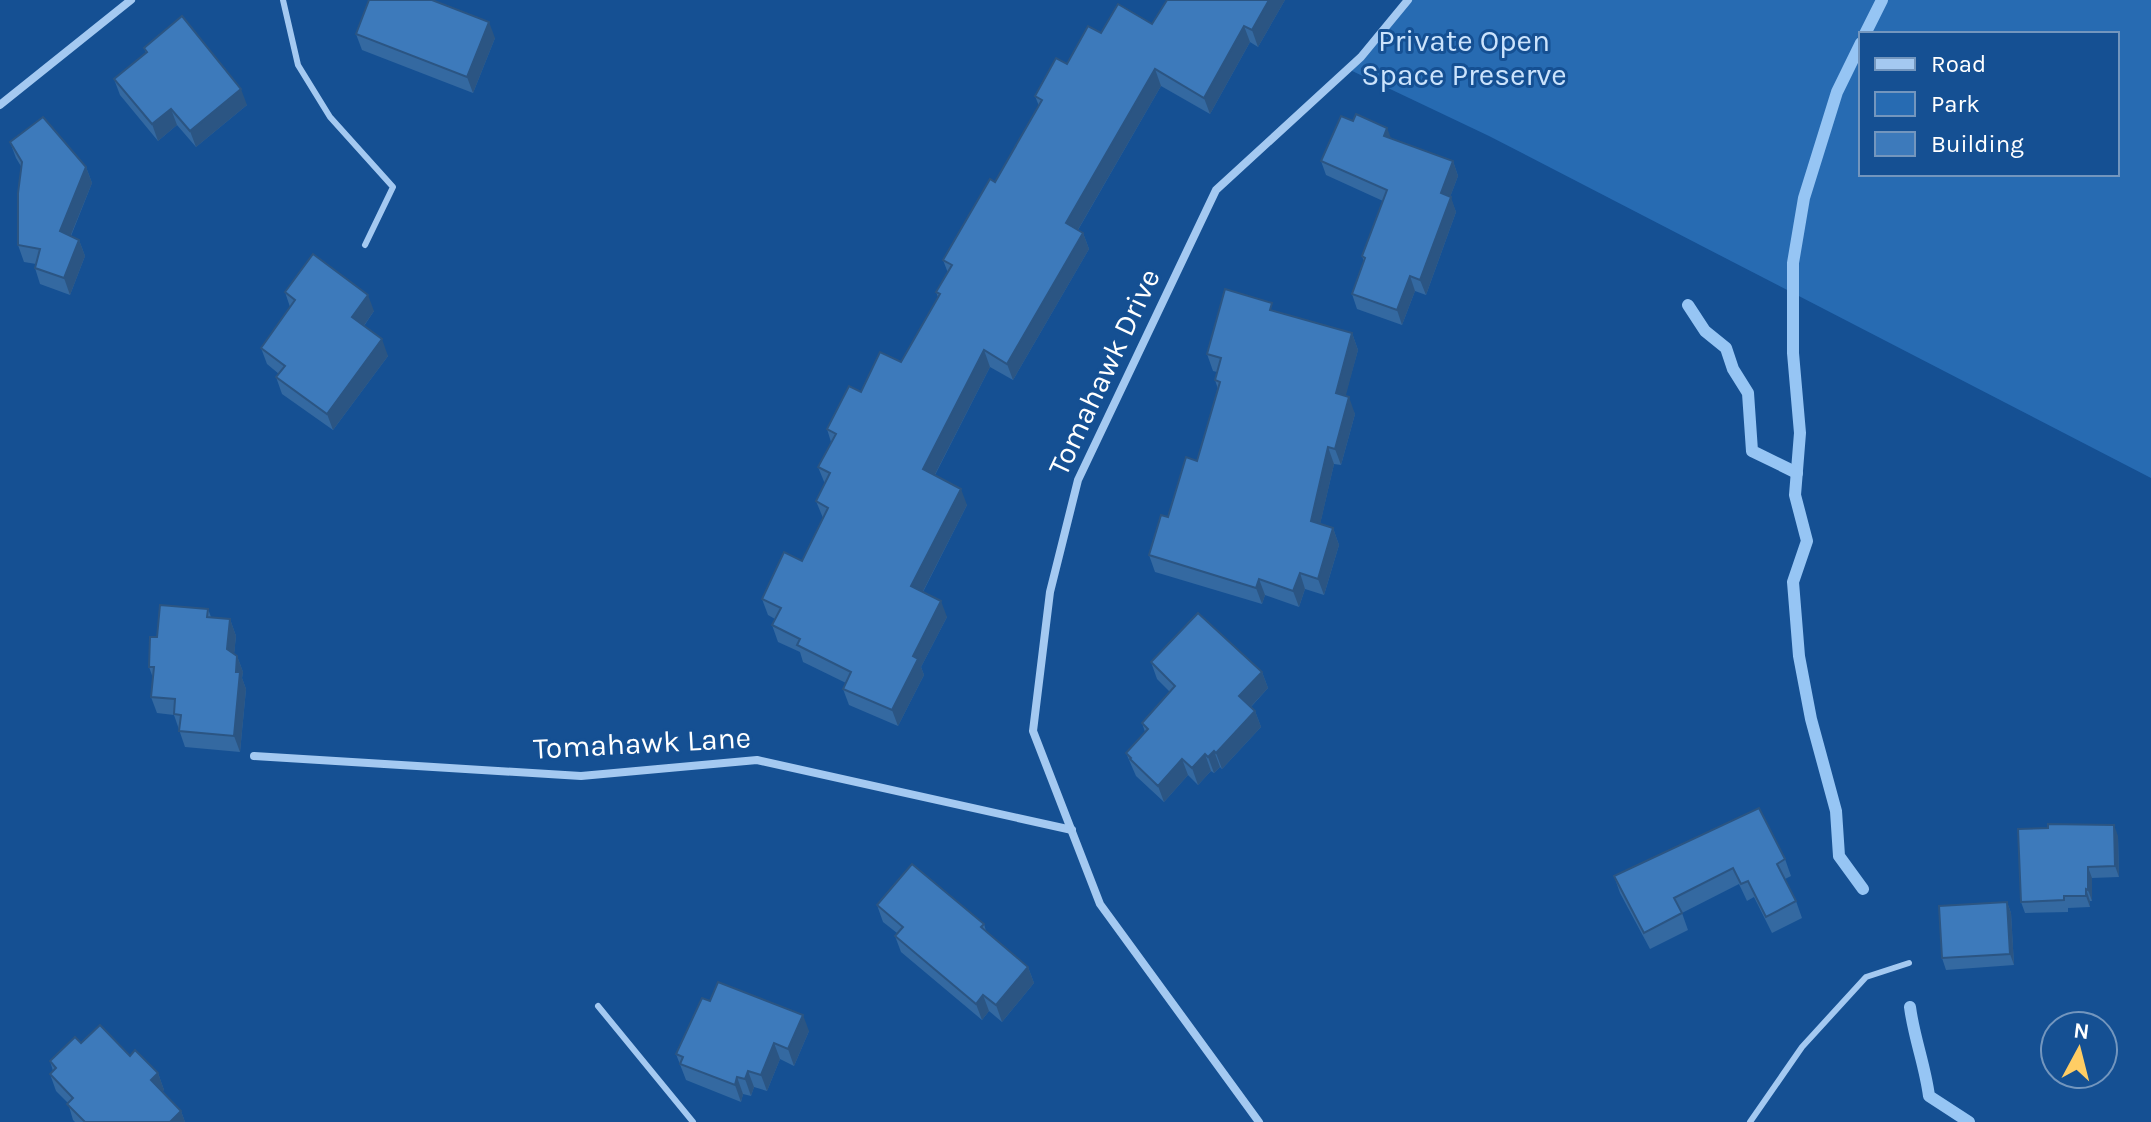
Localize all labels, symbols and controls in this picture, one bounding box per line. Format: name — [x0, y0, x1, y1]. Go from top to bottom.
park label: Private Open Space Preserve — [1361, 23, 1567, 93]
legend — [1859, 32, 2119, 176]
text: Road — [1931, 50, 1986, 78]
text: Park — [1931, 90, 1980, 118]
text: Building — [1931, 130, 2024, 158]
street label: Tomahawk Drive — [1040, 263, 1168, 481]
street label: Tomahawk Lane — [532, 719, 752, 767]
north arrow — [2039, 1010, 2119, 1090]
text: N — [2072, 1017, 2091, 1045]

